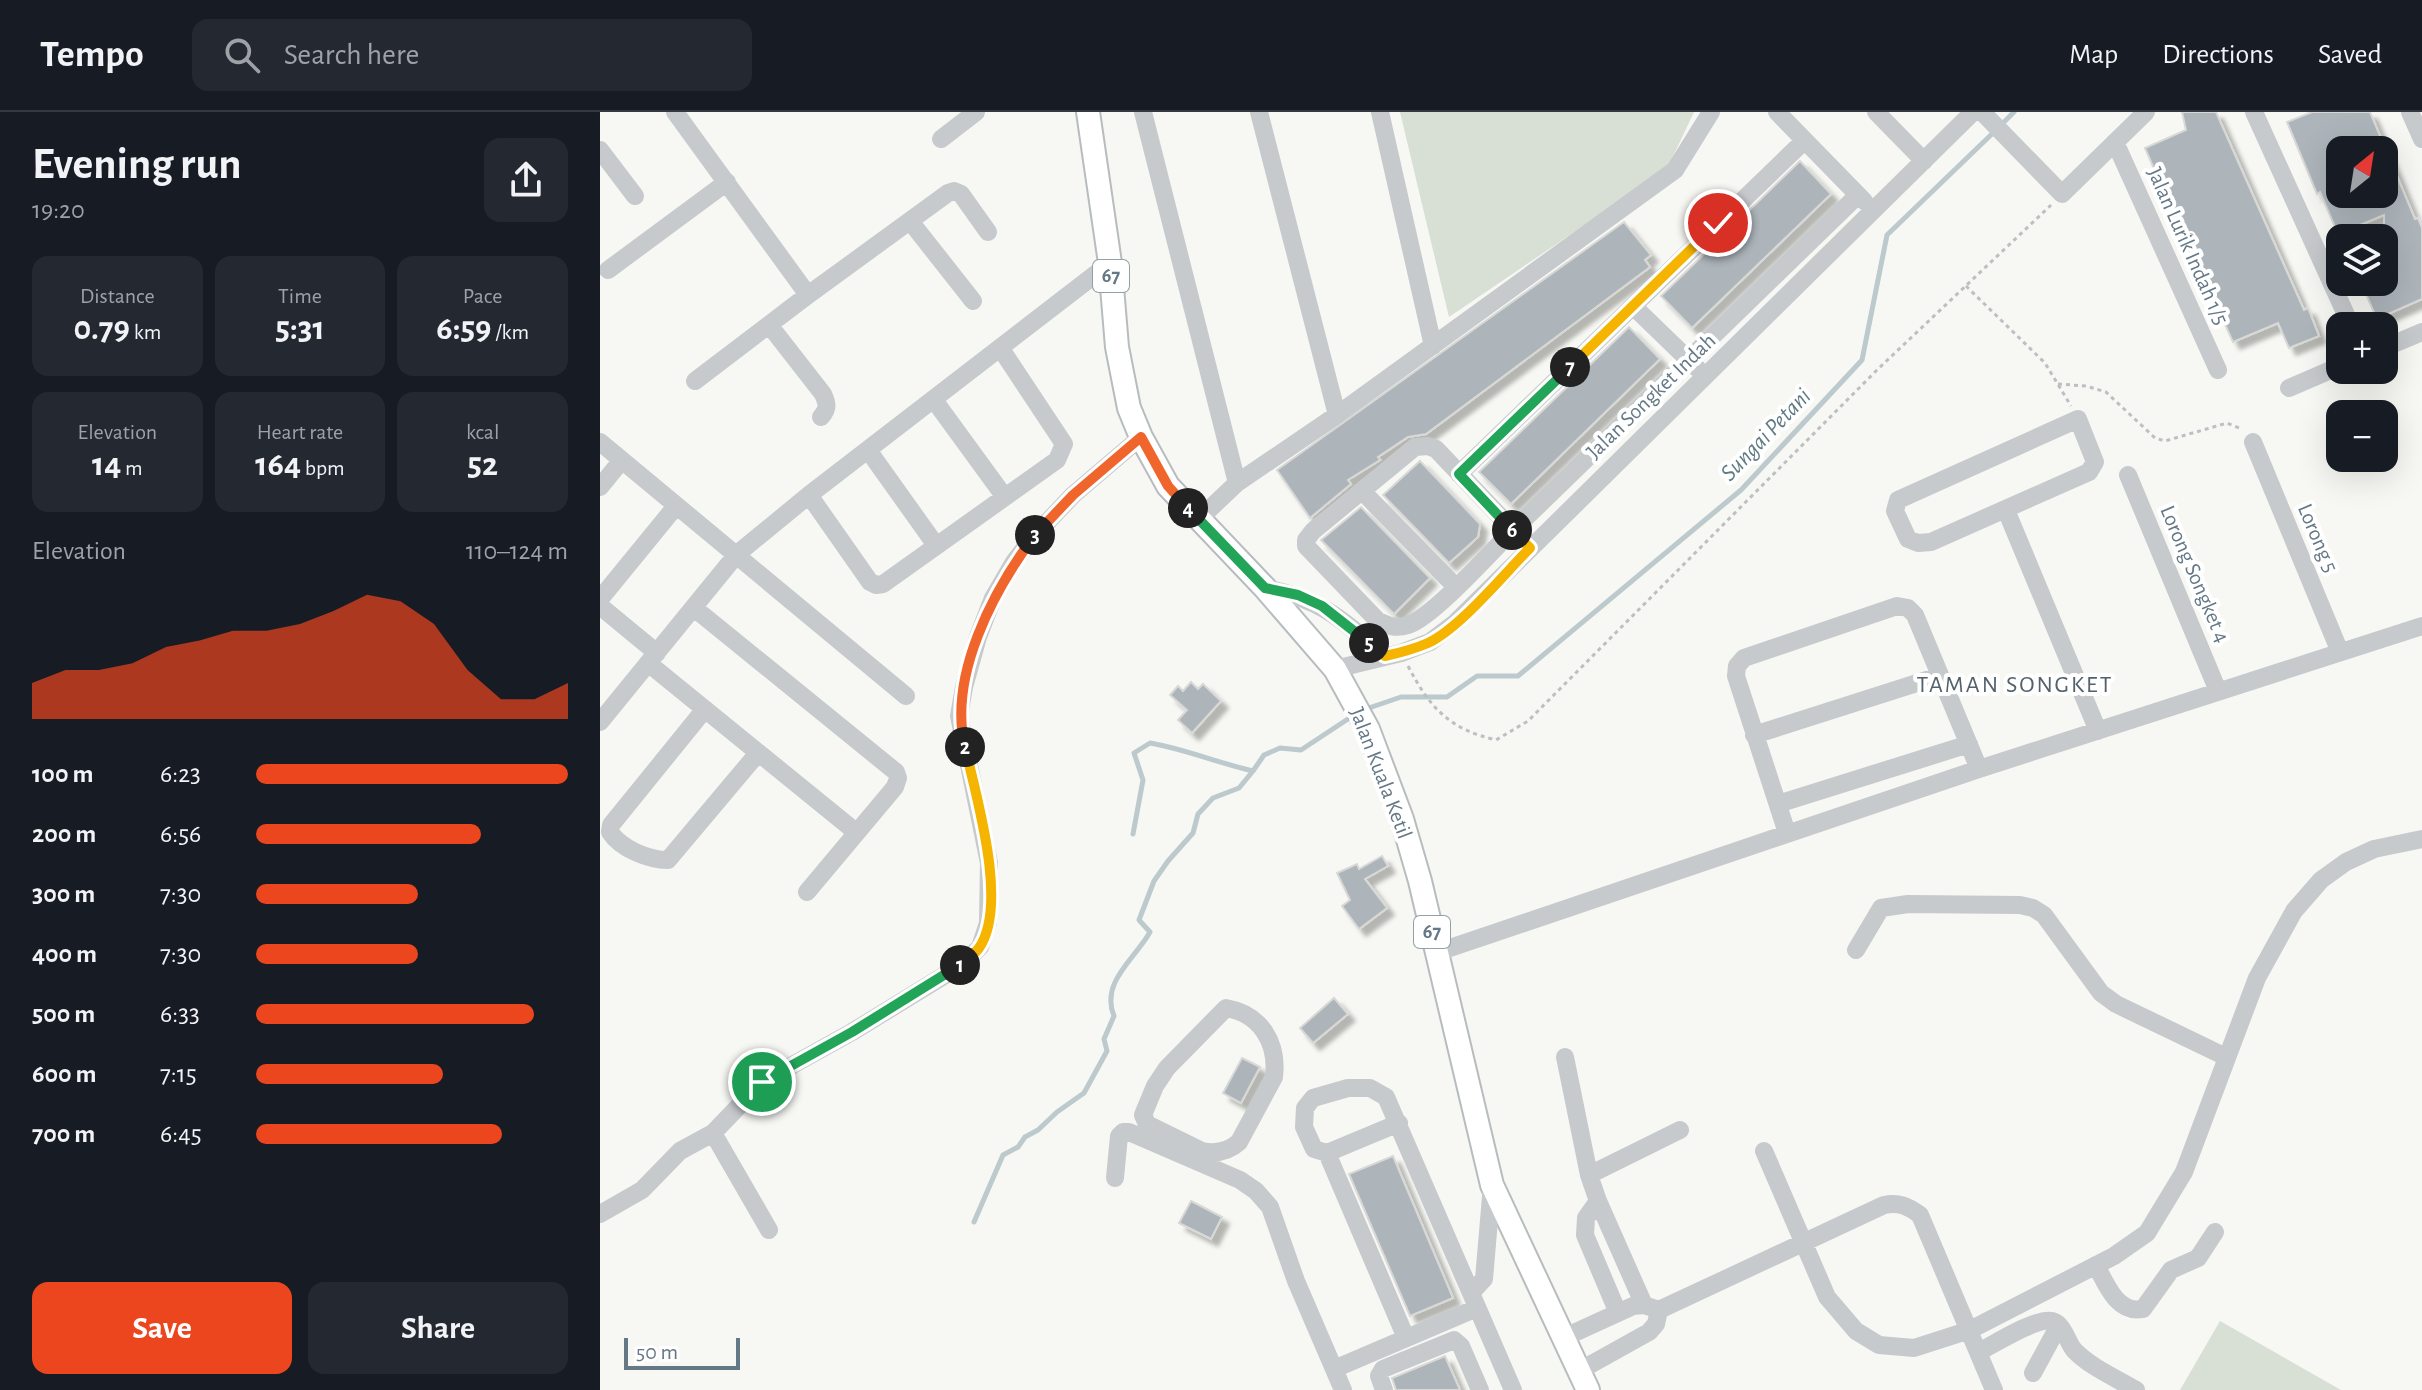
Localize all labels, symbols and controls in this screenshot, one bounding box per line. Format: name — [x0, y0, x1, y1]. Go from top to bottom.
search box — [192, 19, 752, 91]
icon: search — [220, 33, 264, 77]
text: Tempo — [40, 36, 144, 74]
text: Search here — [284, 40, 419, 70]
text: Map — [2069, 41, 2118, 69]
text: Directions — [2162, 41, 2274, 69]
text: Saved — [2318, 41, 2382, 69]
north arrow — [2326, 136, 2398, 208]
map controls — [2326, 136, 2398, 472]
button: share — [484, 138, 568, 222]
text: Evening run — [32, 143, 241, 187]
street label: Jalan Lurik Indah 1/5 — [2143, 164, 2233, 328]
pin — [1684, 189, 1752, 257]
text: 19:20 — [32, 197, 85, 223]
icon: check — [1696, 201, 1740, 245]
button: layers — [2326, 224, 2398, 296]
road number: 67 — [1093, 260, 1129, 292]
text: Distance — [80, 285, 155, 307]
text: Time — [278, 285, 322, 307]
text: Pace — [463, 285, 502, 307]
text: 0.79 — [73, 312, 130, 346]
text: 5:31 — [275, 312, 325, 346]
text: 6:59 — [436, 312, 492, 346]
button: + — [2326, 312, 2398, 384]
text: km — [130, 321, 161, 343]
text: /km — [492, 321, 529, 343]
street label: Jalan Songket Indah — [1582, 329, 1720, 463]
pin: 7 — [1550, 347, 1590, 387]
text: 7 — [1565, 356, 1575, 378]
water label: Sungai Petani — [1716, 384, 1816, 486]
button: − — [2326, 400, 2398, 472]
text: Elevation — [78, 421, 157, 443]
text: Heart rate — [257, 421, 343, 443]
text: kcal — [466, 421, 499, 443]
text: 14 — [92, 448, 121, 482]
text: 164 — [255, 448, 301, 482]
text: 52 — [467, 448, 498, 482]
text: m — [121, 457, 143, 479]
text: bpm — [301, 457, 345, 479]
pin: 4 — [1168, 488, 1208, 528]
text: 4 — [1182, 497, 1194, 519]
street label: Lorong 5 — [2294, 501, 2342, 575]
street label: Lorong Songket 4 — [2156, 502, 2234, 646]
pin: 6 — [1492, 510, 1532, 550]
pin: 3 — [1015, 515, 1055, 555]
text: 6 — [1507, 519, 1517, 541]
text: 3 — [1030, 524, 1040, 546]
text: Elevation — [32, 538, 126, 564]
text: 110–124 m — [466, 538, 568, 564]
pin: 5 — [1349, 623, 1389, 663]
text: 5 — [1364, 632, 1374, 654]
district label: TAMAN SONGKET — [1917, 673, 2113, 697]
street label: Jalan Kuala Ketil — [1346, 704, 1416, 842]
pin: 2 — [945, 727, 985, 767]
text: 2 — [960, 736, 970, 758]
text: 100 m — [32, 761, 93, 787]
text: 6:23 — [160, 761, 201, 787]
text: 200 m — [32, 821, 96, 847]
text: 6:56 — [160, 821, 201, 847]
text: 300 m — [32, 881, 95, 907]
text: 7:30 — [160, 881, 201, 907]
road number: 67 — [1414, 916, 1450, 948]
text: 400 m — [32, 941, 97, 967]
text: 7:30 — [160, 941, 201, 967]
pin: 1 — [940, 945, 980, 985]
text: 1 — [956, 954, 964, 976]
text: 500 m — [32, 1001, 95, 1027]
text: 6:33 — [160, 1001, 200, 1027]
pin — [728, 1048, 796, 1116]
icon: arrive — [740, 1060, 784, 1104]
text: 600 m — [32, 1061, 97, 1087]
text: 7:15 — [160, 1061, 197, 1087]
text: 700 m — [32, 1121, 95, 1147]
text: 6:45 — [160, 1121, 202, 1147]
button: Save — [32, 1282, 292, 1374]
button: Share — [308, 1282, 568, 1374]
scale bar — [624, 1334, 740, 1370]
text: 50 m — [636, 1341, 678, 1363]

